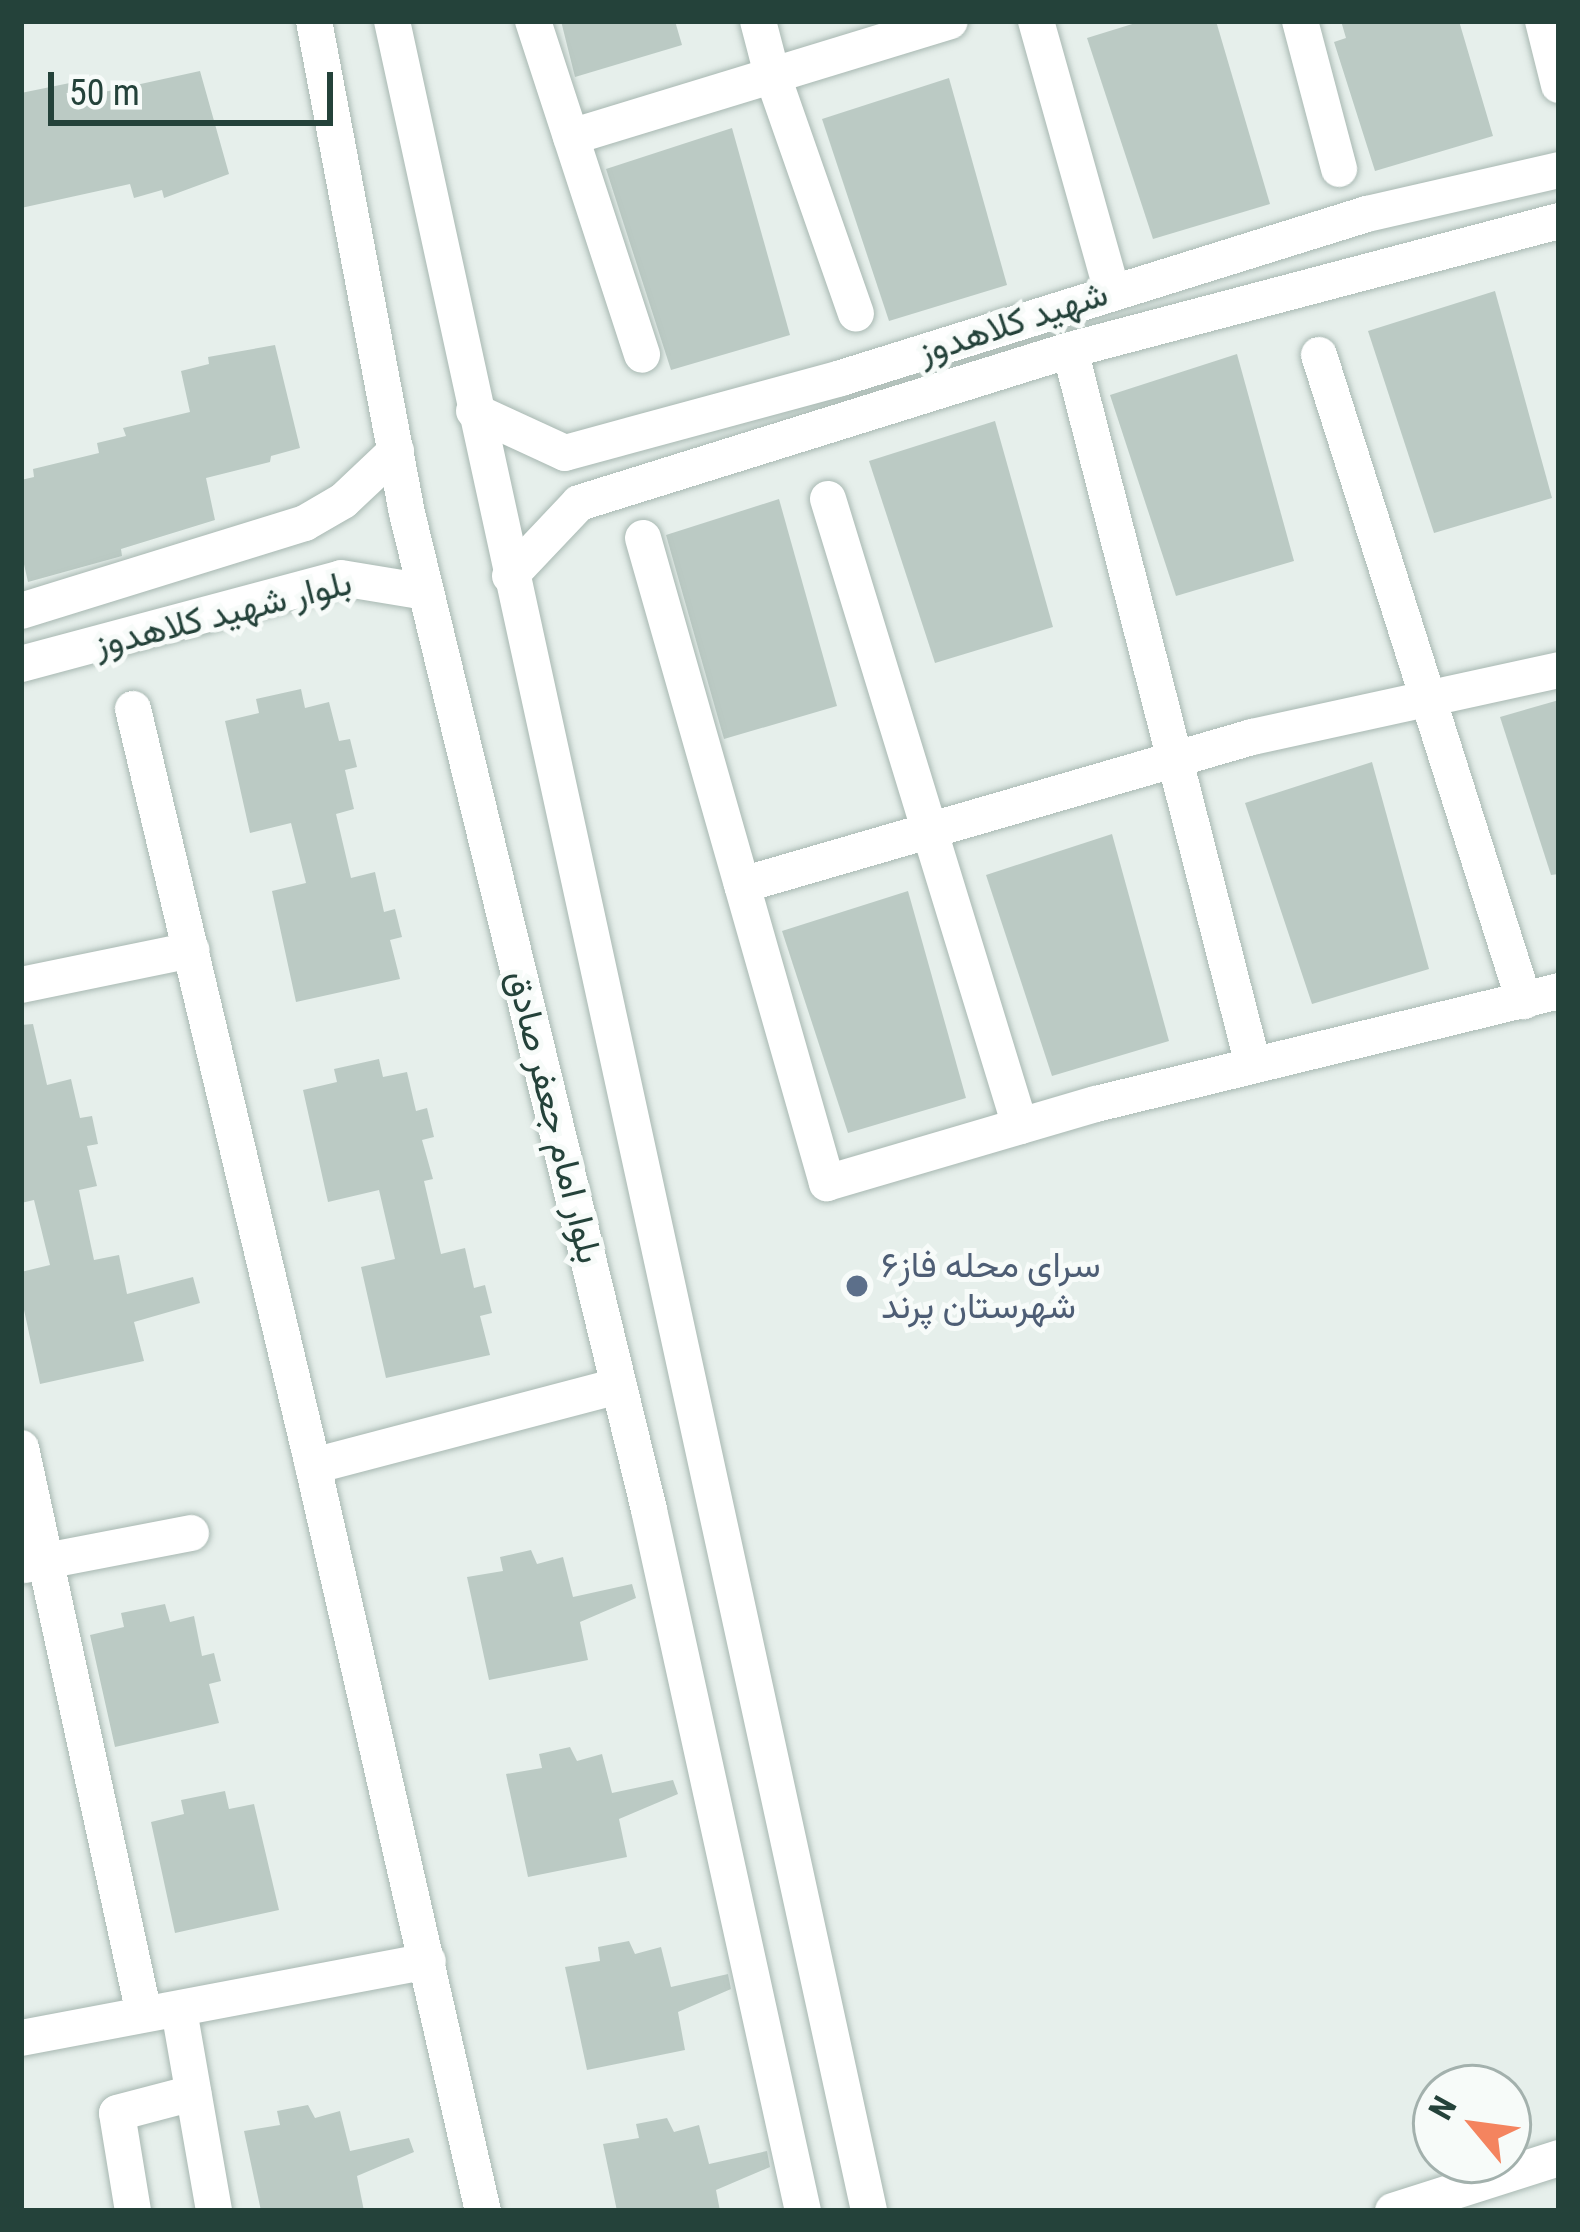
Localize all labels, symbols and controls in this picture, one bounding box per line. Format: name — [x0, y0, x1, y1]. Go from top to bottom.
scale bar — [54, 48, 339, 122]
text: 50 m — [69, 72, 140, 114]
street label: شهید کلاهدوز — [913, 272, 1113, 374]
street label: بلوار شهید کلاهدوز — [90, 561, 356, 667]
street label: بلوار امام جعفر صادق — [497, 966, 611, 1268]
place label: سرای محله فاز۶ شهرستان پرند — [881, 1243, 1101, 1328]
marker: سرای محله فاز۶ شهرستان پرند — [844, 1273, 870, 1299]
north arrow — [1412, 2064, 1532, 2184]
text: N — [1421, 2089, 1465, 2126]

